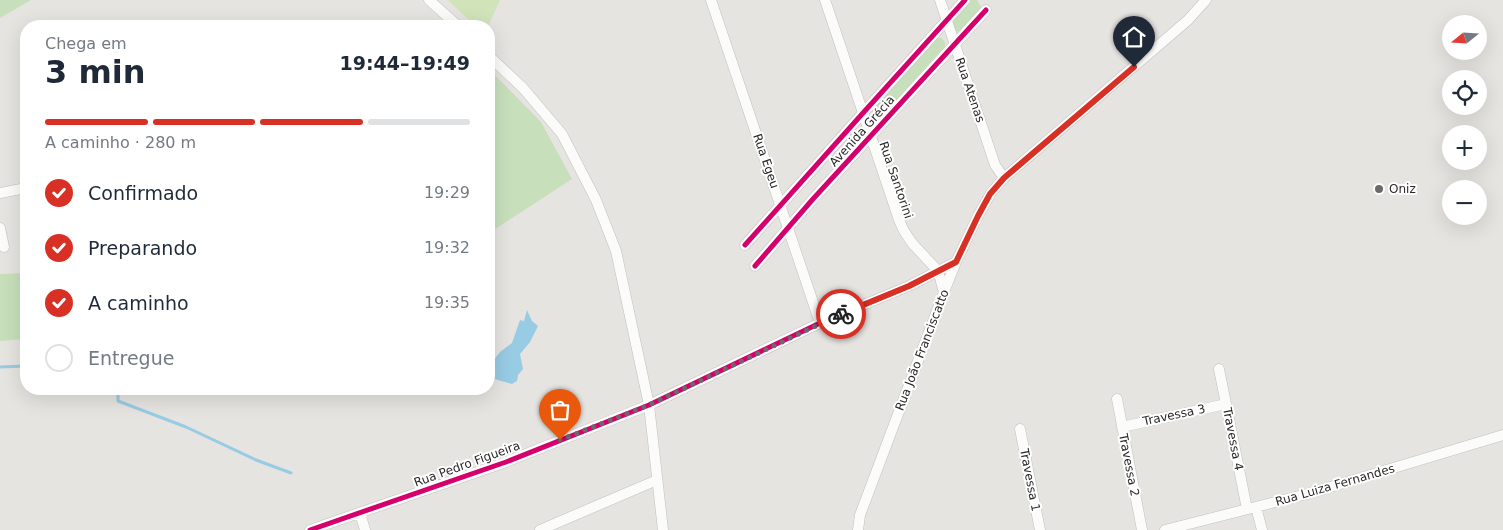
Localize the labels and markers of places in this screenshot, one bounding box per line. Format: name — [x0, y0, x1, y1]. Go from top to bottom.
pin — [1113, 16, 1155, 67]
place label: Oniz — [1389, 182, 1416, 196]
marker: Oniz — [1373, 183, 1385, 195]
pin — [539, 389, 581, 440]

